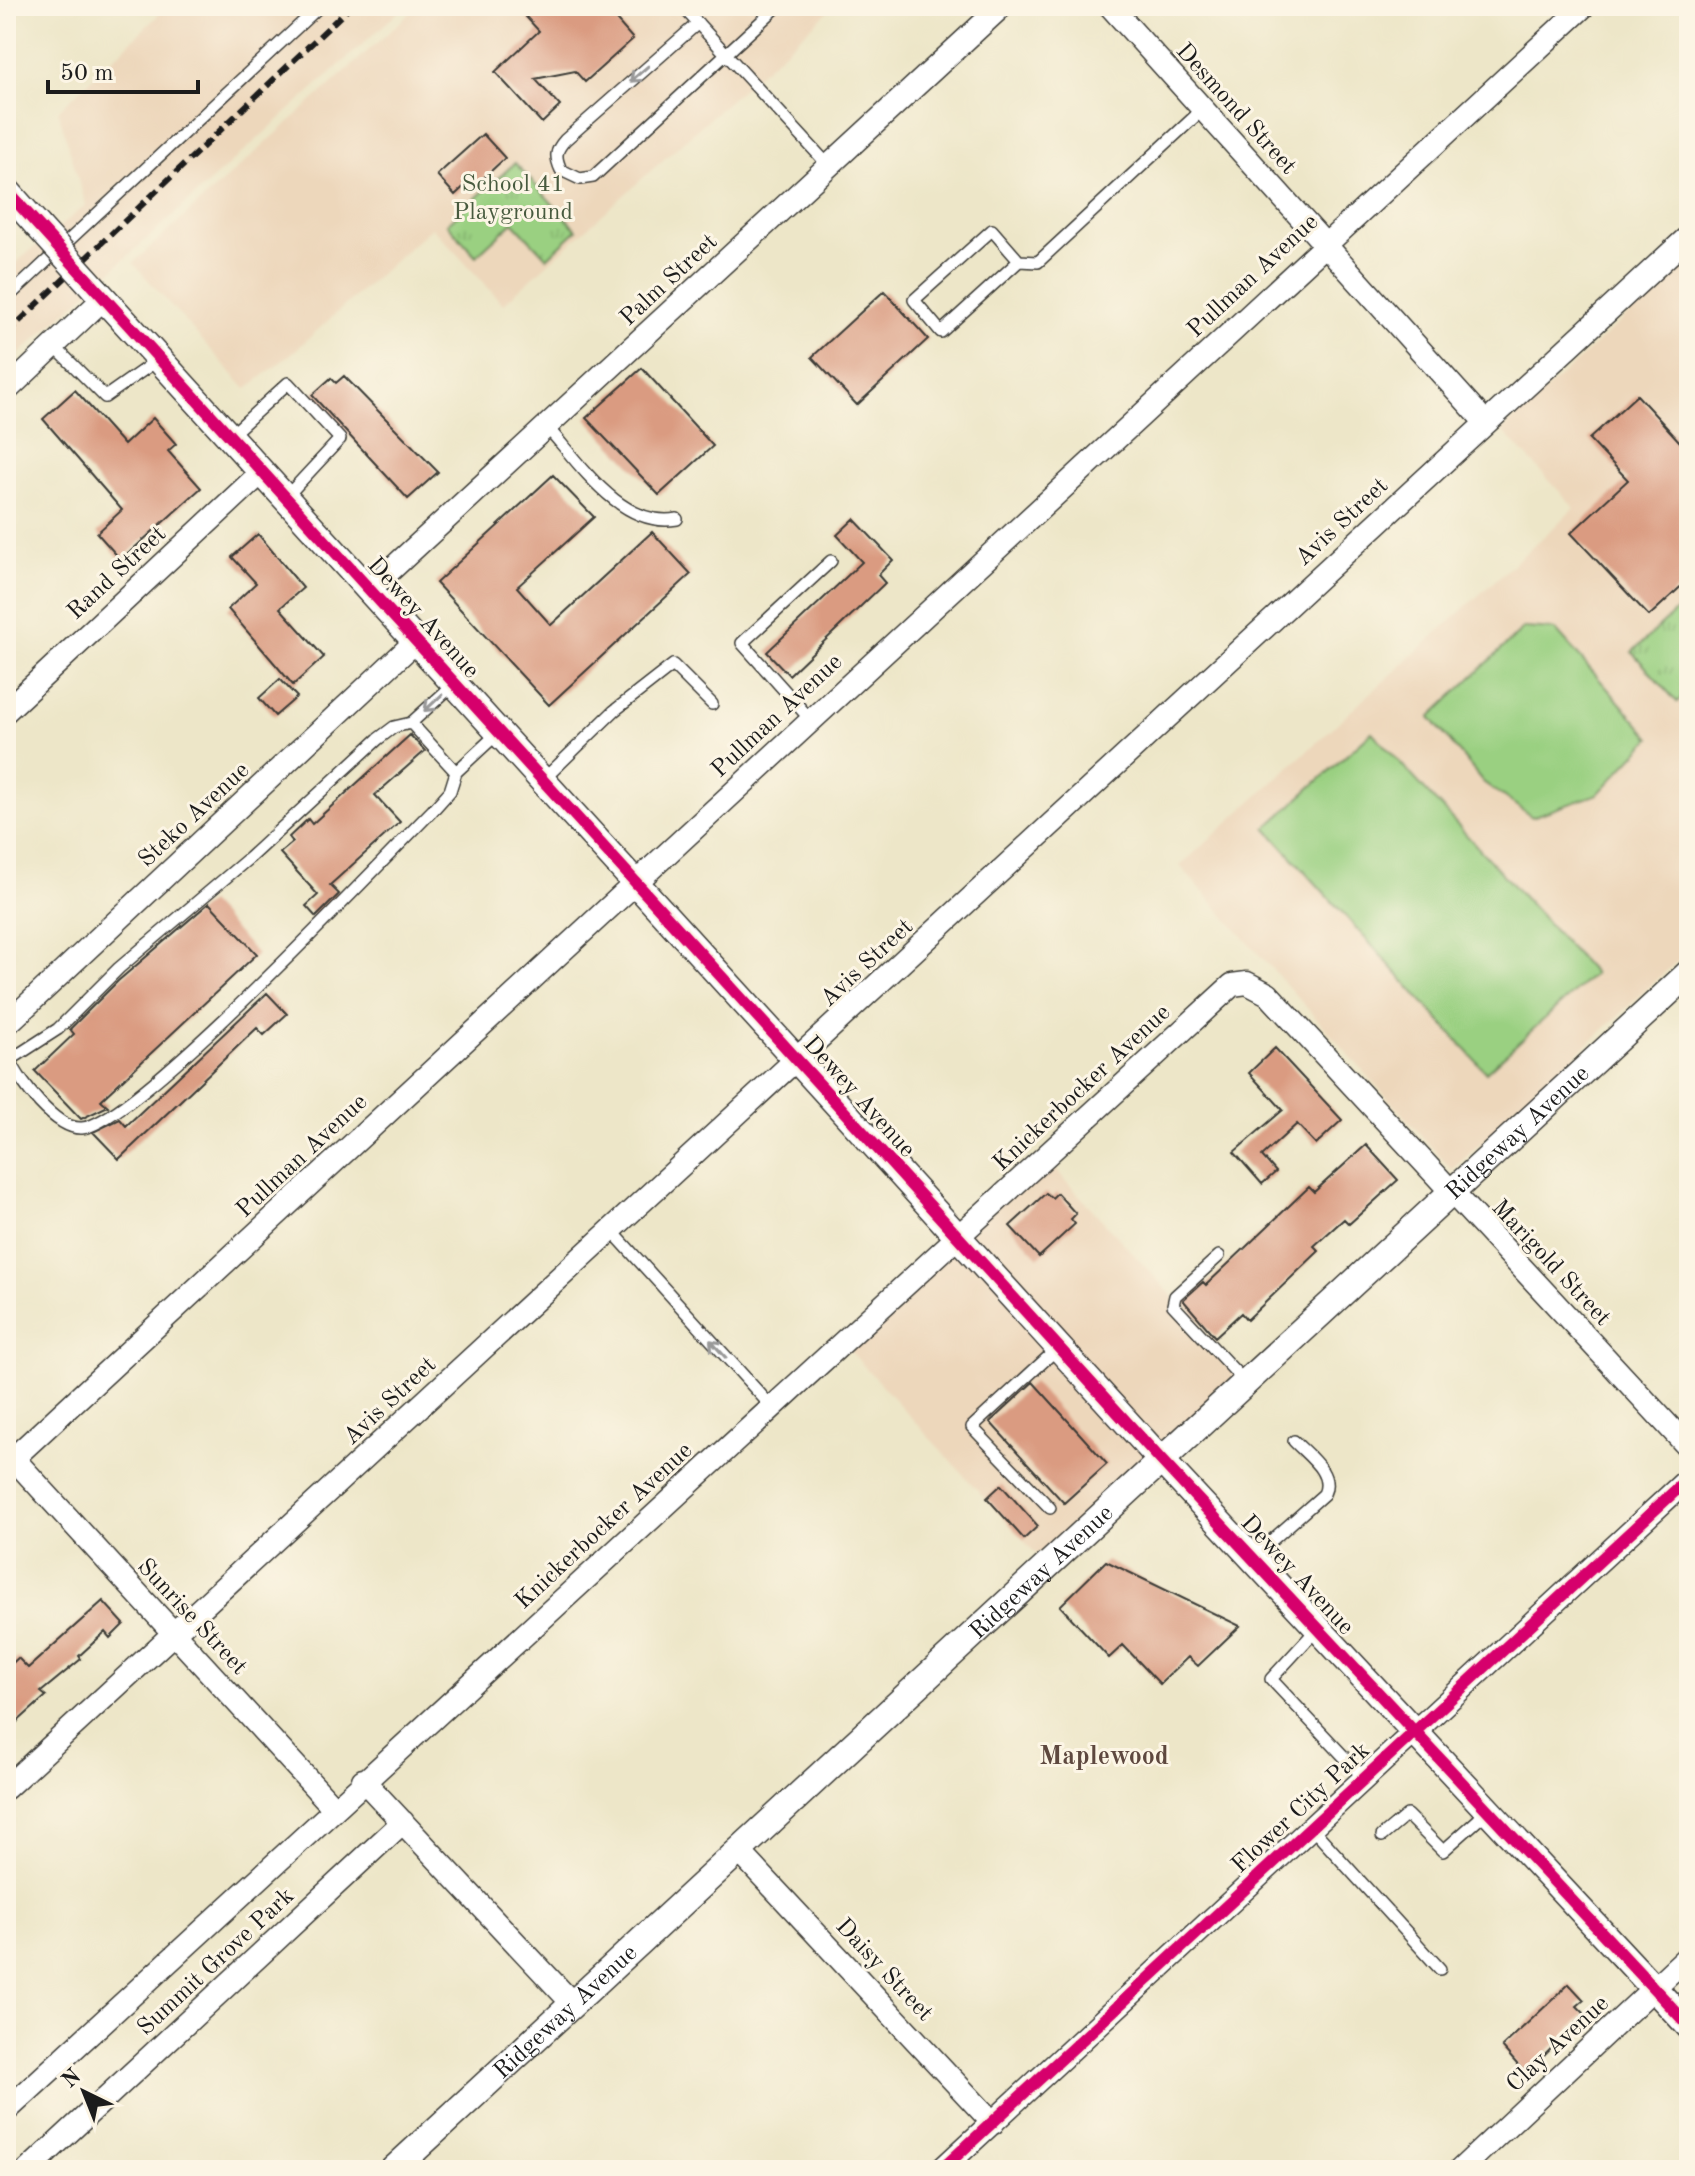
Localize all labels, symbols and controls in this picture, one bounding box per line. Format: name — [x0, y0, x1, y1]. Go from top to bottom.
street label: Desmond Street — [1171, 39, 1300, 179]
scale bar — [48, 44, 198, 94]
text: 50 m — [60, 62, 114, 86]
one-way arrow — [630, 65, 650, 83]
park label: School 41 Playground — [453, 173, 573, 225]
street label: Pullman Avenue — [1183, 210, 1323, 343]
street label: Palm Street — [616, 230, 723, 331]
street label: Avis Street — [1291, 474, 1393, 571]
street label: Rand Street — [64, 522, 171, 625]
street label: Dewey Avenue — [362, 553, 483, 684]
street label: Pullman Avenue — [707, 650, 847, 783]
one-way arrow — [423, 694, 443, 713]
street label: Steko Avenue — [134, 758, 254, 873]
street label: Avis Street — [816, 915, 918, 1012]
street label: Knickerbocker Avenue — [989, 1000, 1176, 1176]
street label: Dewey Avenue — [798, 1032, 919, 1163]
street label: Ridgeway Avenue — [1442, 1062, 1595, 1205]
street label: Pullman Avenue — [232, 1090, 372, 1223]
street label: Marigold Street — [1486, 1196, 1615, 1331]
one-way arrow — [710, 1339, 728, 1359]
street label: Avis Street — [339, 1353, 441, 1450]
street label: Knickerbocker Avenue — [511, 1438, 698, 1614]
street label: Ridgeway Avenue — [966, 1501, 1118, 1645]
street label: Dewey Avenue — [1235, 1511, 1358, 1640]
street label: Sunrise Street — [132, 1555, 251, 1680]
street label: Flower City Park — [1228, 1739, 1375, 1878]
district label: Maplewood — [1039, 1744, 1169, 1770]
street label: Summit Grove Park — [134, 1884, 299, 2041]
street label: Daisy Street — [830, 1914, 937, 2026]
street label: Ridgeway Avenue — [490, 1941, 642, 2084]
street label: Clay Avenue — [1503, 1991, 1614, 2097]
north arrow — [44, 2052, 124, 2132]
text: N — [58, 2065, 86, 2093]

